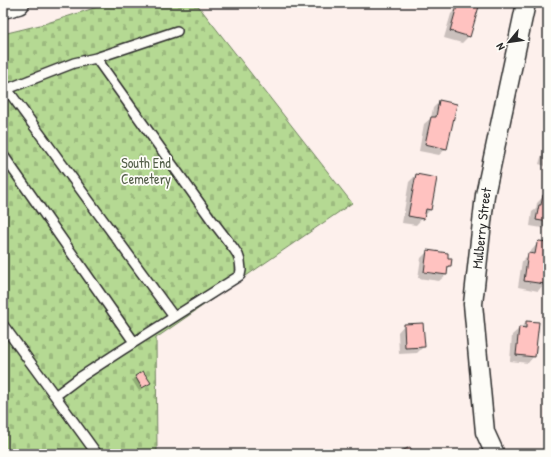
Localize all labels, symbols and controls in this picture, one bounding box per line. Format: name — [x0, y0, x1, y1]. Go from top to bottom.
north arrow — [489, 22, 529, 62]
text: N — [493, 41, 508, 53]
park label: South End Cemetery — [121, 153, 171, 189]
street label: Mulberry Street — [467, 185, 495, 270]

